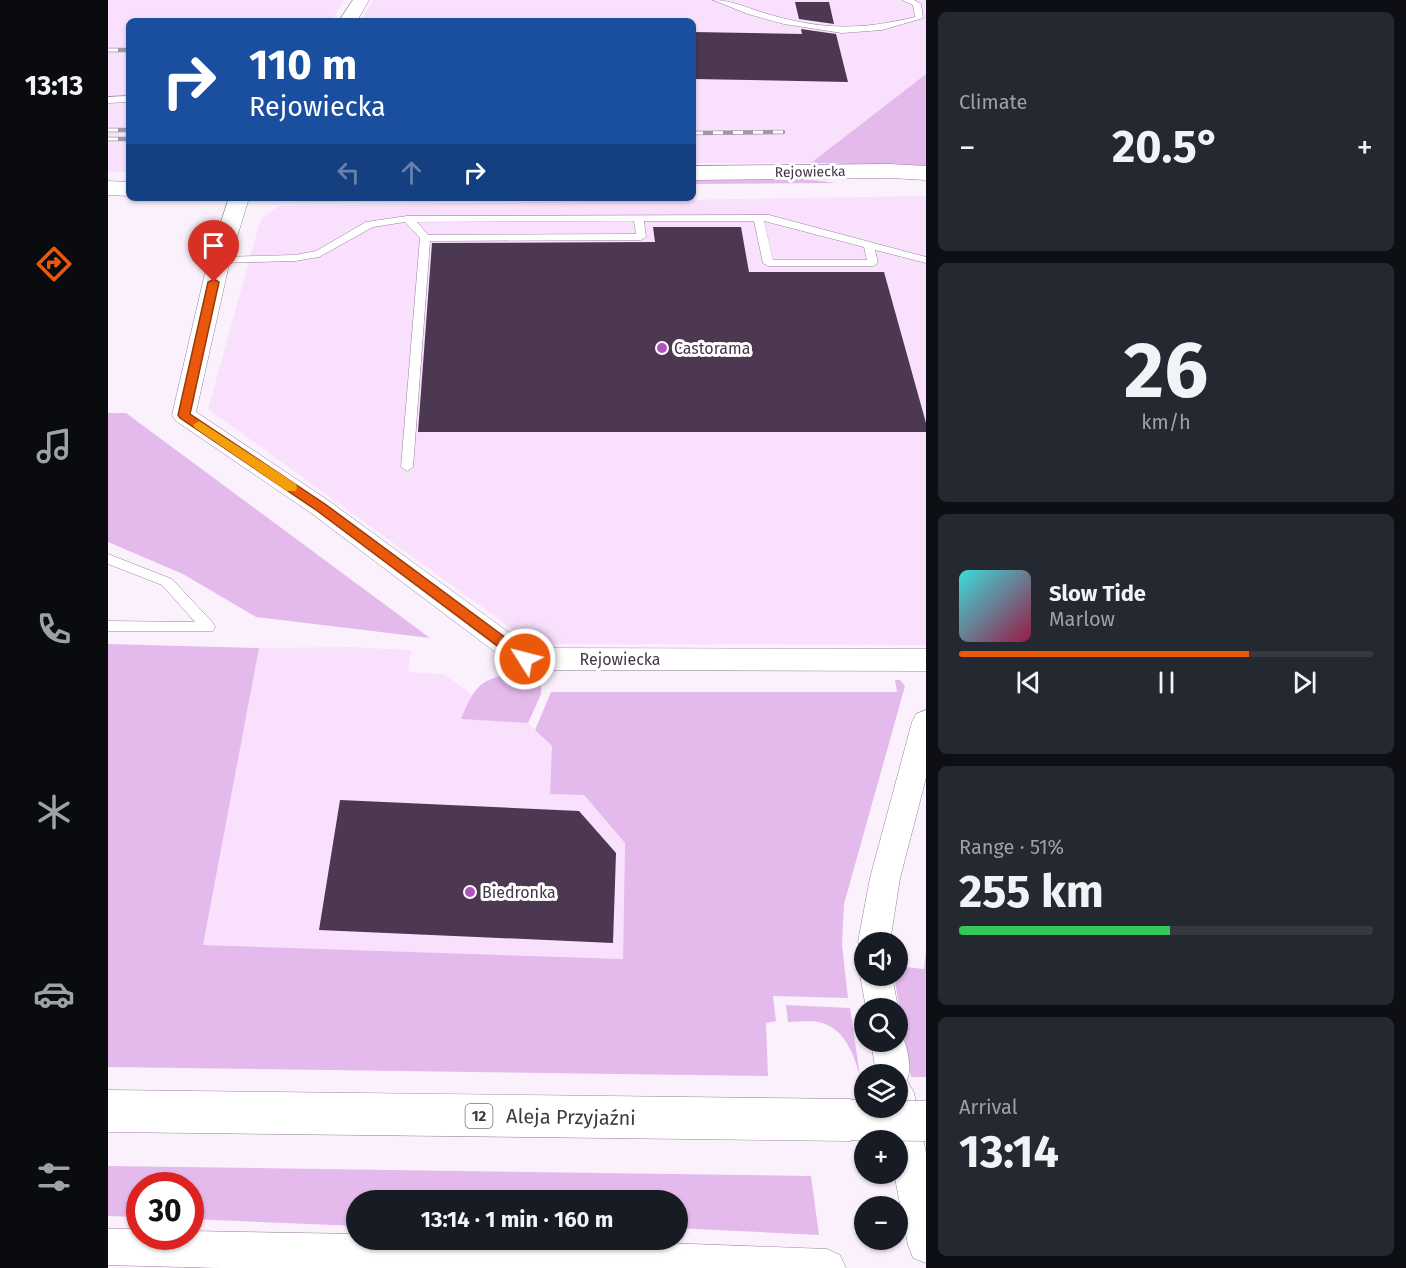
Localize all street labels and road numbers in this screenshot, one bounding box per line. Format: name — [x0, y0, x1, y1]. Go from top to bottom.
street label: Rejowiecka — [774, 163, 846, 181]
street label: Rejowiecka — [580, 650, 661, 669]
road number: 12 — [466, 1104, 493, 1128]
street label: Aleja Przyjaźni — [506, 1104, 636, 1130]

